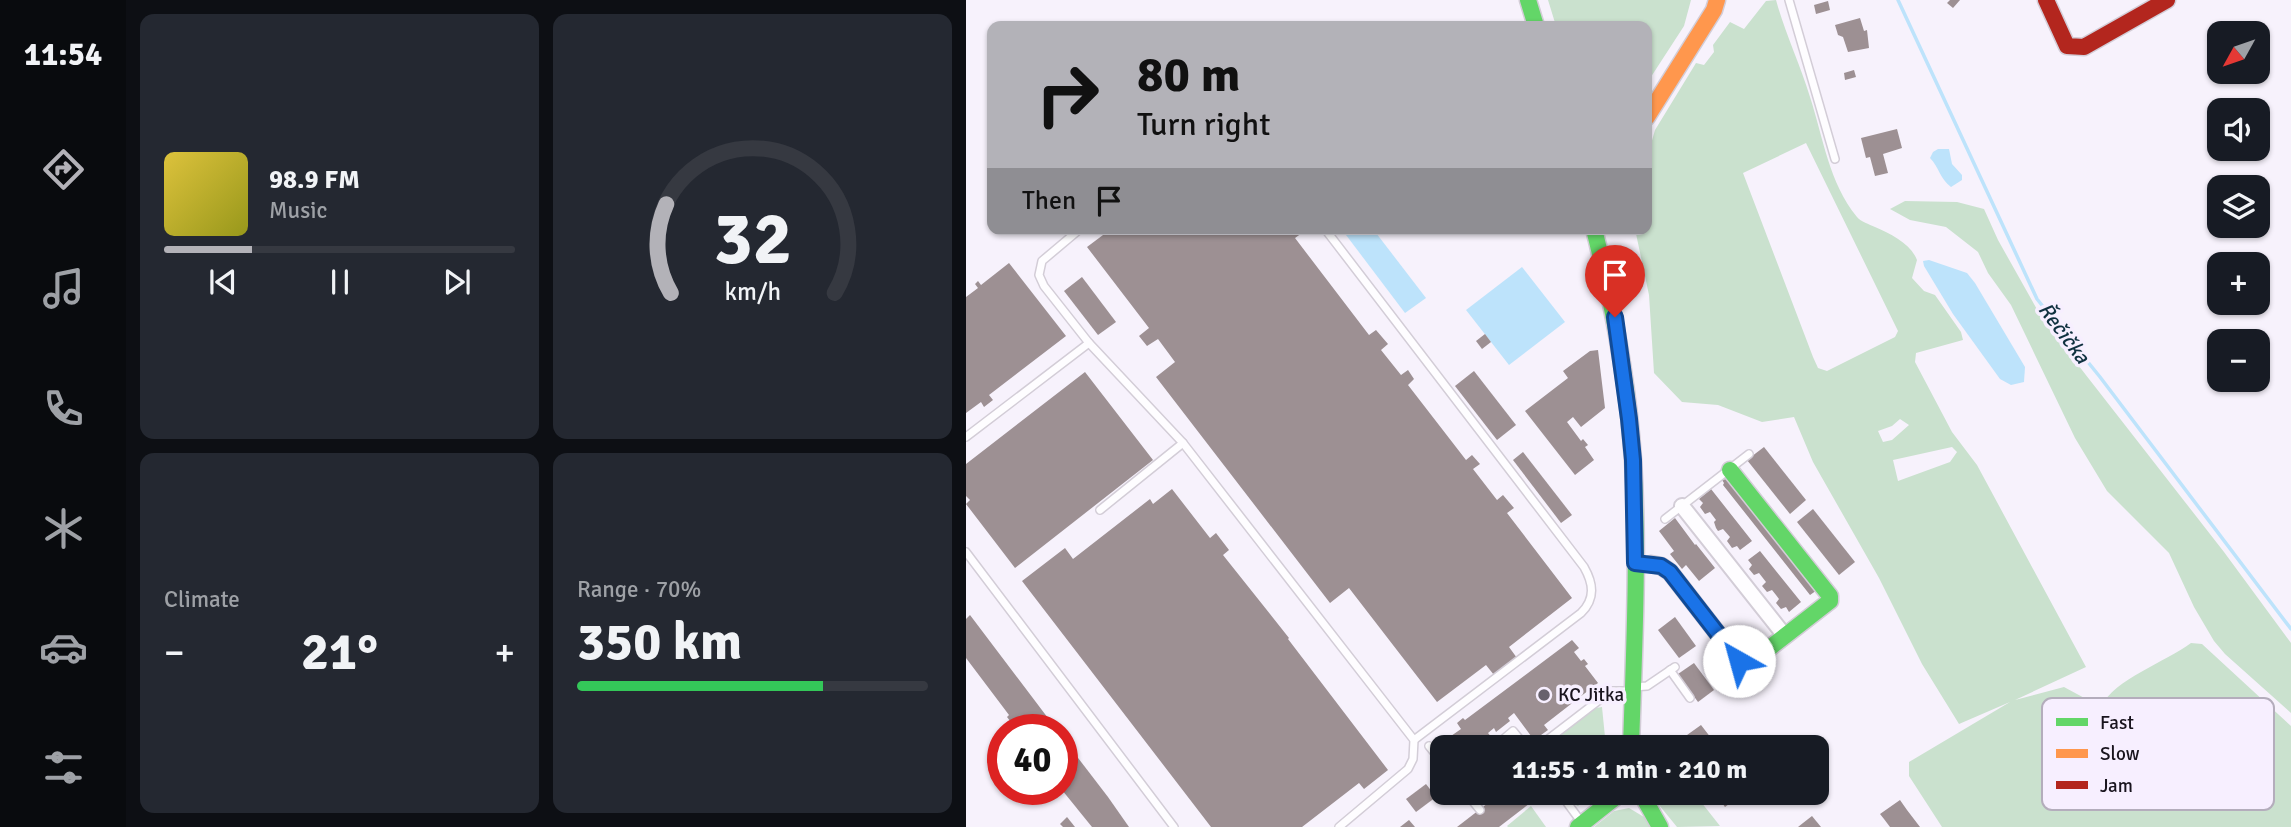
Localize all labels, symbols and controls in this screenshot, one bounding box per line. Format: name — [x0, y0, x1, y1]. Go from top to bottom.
north arrow — [2207, 21, 2270, 84]
map controls — [2207, 21, 2270, 392]
text: 11:54 — [24, 35, 102, 74]
text: 80 m — [1137, 45, 1240, 105]
icon: right — [1022, 49, 1113, 140]
button: sound — [2207, 98, 2270, 161]
text: Turn right — [1137, 105, 1270, 144]
icon: directions — [39, 145, 88, 194]
text: 98.9 FM — [269, 164, 360, 196]
button: layers — [2207, 175, 2270, 238]
icon: arrive — [1090, 182, 1128, 220]
text: Then — [1022, 185, 1076, 217]
text: 32 — [713, 195, 792, 284]
text: Music — [269, 196, 327, 225]
pin — [1585, 245, 1645, 317]
button: + — [2207, 252, 2270, 315]
icon: arrive — [1596, 256, 1634, 294]
icon: previous — [204, 263, 242, 301]
icon: pause — [321, 263, 359, 301]
icon: next — [438, 263, 476, 301]
icon: music — [39, 264, 88, 313]
text: km/h — [724, 276, 781, 307]
water label: Řečička — [2033, 297, 2096, 370]
button: − — [2207, 329, 2270, 392]
icon: phone — [39, 384, 88, 433]
icon: climate — [39, 504, 88, 553]
text: Range · 70% — [577, 575, 701, 604]
text: Climate — [164, 585, 240, 614]
text: 350 km — [577, 610, 742, 674]
text: 21° — [301, 620, 378, 684]
icon: car — [39, 623, 88, 672]
position arrow — [1702, 624, 1776, 698]
text: − — [164, 629, 185, 676]
text: + — [494, 629, 515, 676]
place label: KC Jitka — [1558, 683, 1624, 707]
marker: KC Jitka — [1536, 687, 1552, 703]
legend — [2042, 698, 2274, 810]
text: Fast — [2100, 711, 2134, 735]
speed limit sign: 40 — [987, 714, 1078, 805]
text: Slow — [2100, 742, 2140, 766]
icon: filters — [39, 743, 88, 792]
text: 11:55 · 1 min · 210 m — [1512, 754, 1747, 786]
text: Jam — [2100, 774, 2133, 798]

